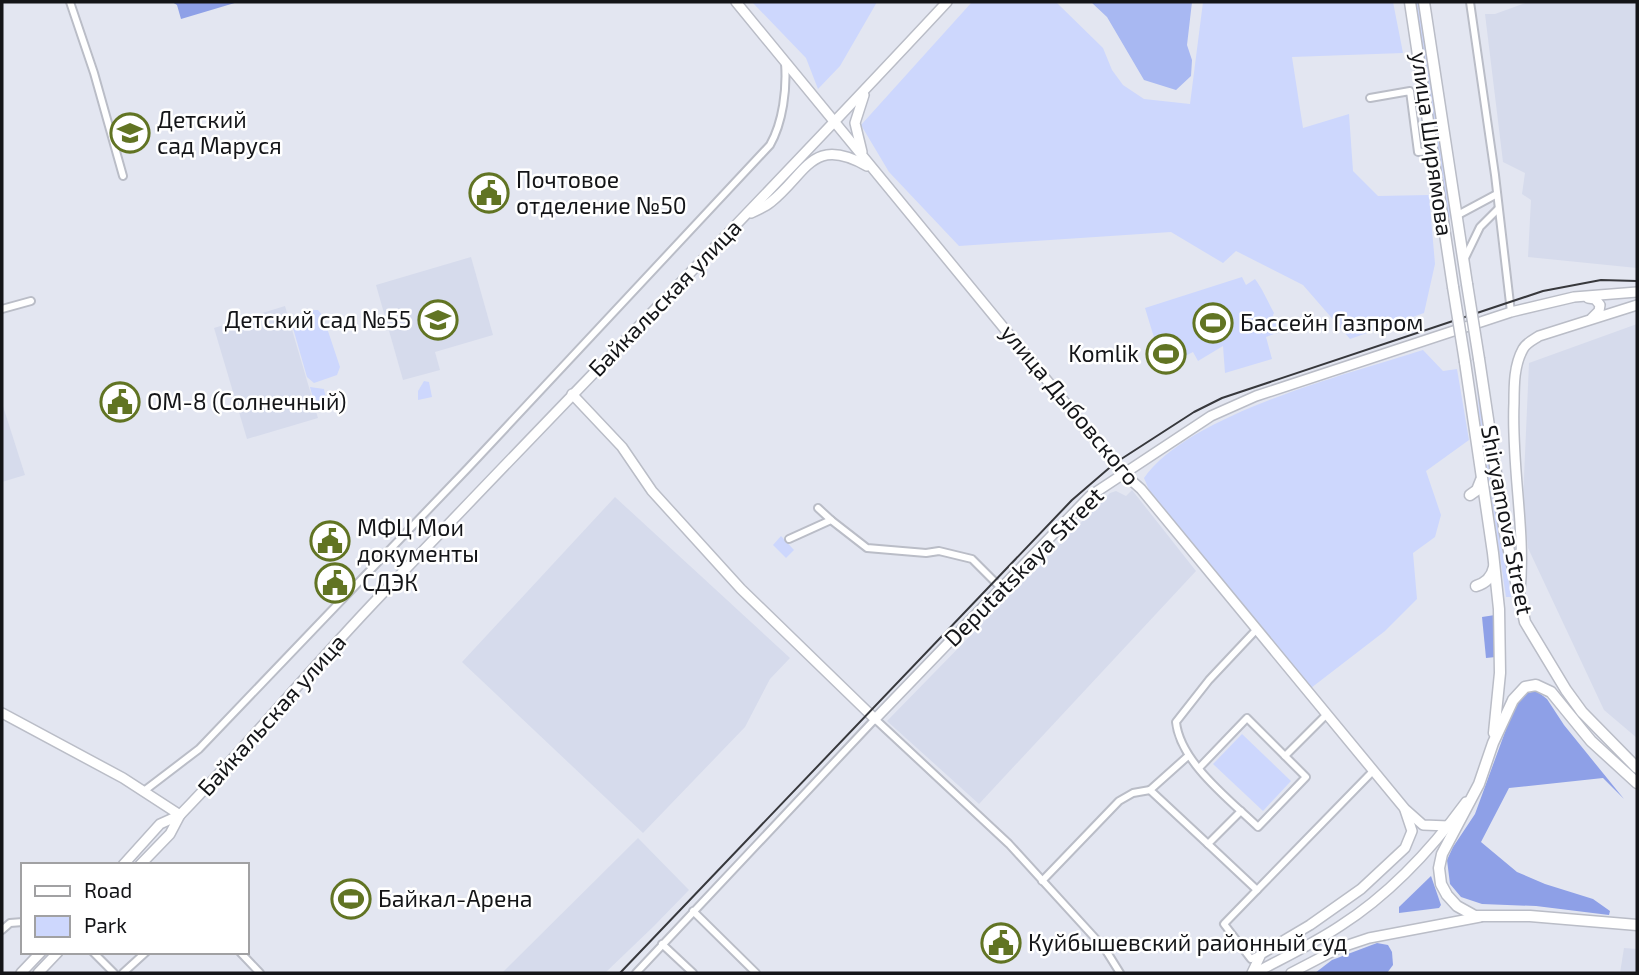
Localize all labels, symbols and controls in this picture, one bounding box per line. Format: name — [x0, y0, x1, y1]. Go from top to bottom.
street label: улица Ширямова — [1405, 50, 1460, 238]
place label: Детский сад Маруся — [157, 105, 282, 160]
school or university icon: Детский сад Маруся — [109, 112, 151, 154]
place label: Почтовое отделение №50 — [516, 165, 687, 219]
public building icon: Почтовое отделение №50 — [468, 172, 510, 214]
street label: Байкальская улица — [582, 213, 747, 383]
school or university icon: Детский сад №55 — [417, 299, 459, 341]
sports icon: Бассейн Газпром — [1192, 302, 1234, 344]
place label: Детский сад №55 — [224, 305, 411, 333]
place label: Бассейн Газпром — [1240, 308, 1424, 336]
street label: улица Дыбовского — [995, 318, 1146, 491]
sports icon: Komlik — [1145, 333, 1187, 375]
place label: Komlik — [1068, 339, 1139, 367]
public building icon: ОМ-8 (Солнечный) — [99, 381, 141, 423]
place label: ОМ-8 (Солнечный) — [147, 387, 347, 415]
street label: Shiryamova Street — [1476, 423, 1540, 617]
street label: Deputatskaya Street — [938, 481, 1109, 652]
place label: МФЦ Мои документы — [357, 513, 479, 568]
public building icon: МФЦ Мои документы — [309, 520, 351, 562]
public building icon: СДЭК — [314, 562, 356, 604]
place label: СДЭК — [362, 568, 418, 596]
street label: Байкальская улица — [191, 628, 352, 802]
legend — [21, 863, 248, 954]
text: Road — [84, 877, 132, 902]
sports icon: Байкал-Арена — [330, 878, 372, 920]
place label: Байкал-Арена — [378, 884, 532, 912]
text: Park — [84, 912, 127, 937]
public building icon: Куйбышевский районный суд — [980, 922, 1022, 964]
place label: Куйбышевский районный суд — [1028, 928, 1347, 957]

